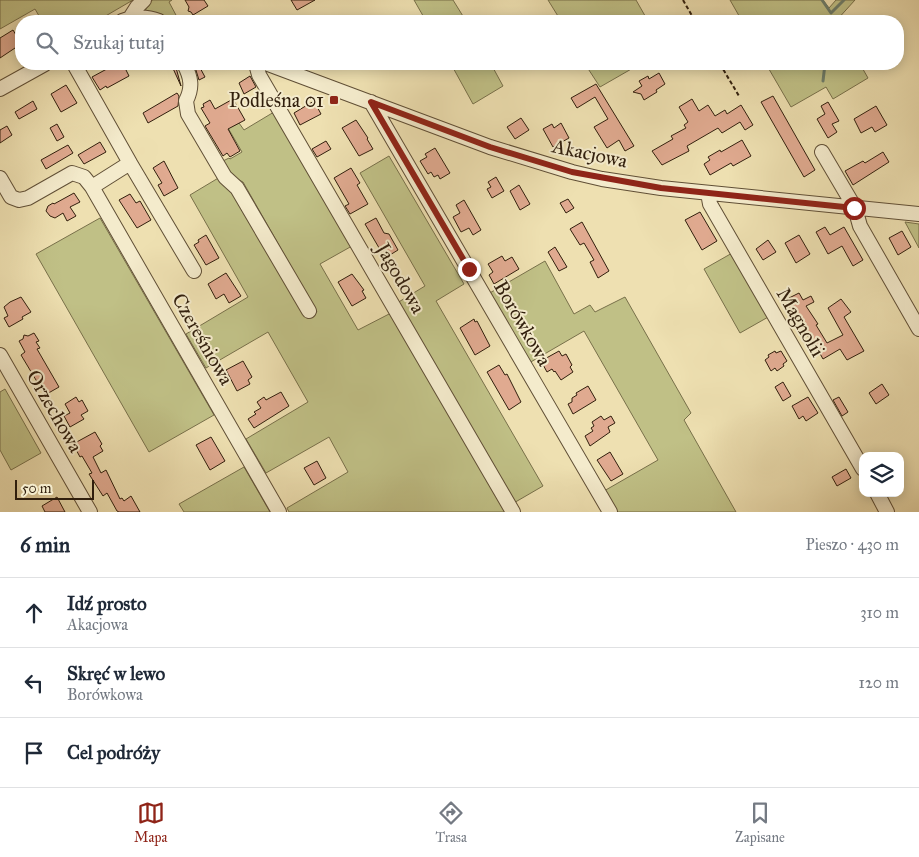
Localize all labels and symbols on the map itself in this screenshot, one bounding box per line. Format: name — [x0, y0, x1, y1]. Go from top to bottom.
place label: Podleśna 01 — [229, 88, 324, 112]
marker: Podleśna 01 — [328, 94, 340, 106]
street label: Akacjowa — [549, 133, 630, 173]
route start — [843, 197, 866, 220]
street label: Jagodowa — [369, 237, 431, 318]
route end — [458, 258, 481, 281]
street label: Borówkowa — [489, 276, 557, 370]
street label: Magnolii — [771, 283, 831, 362]
street label: Czereśniowa — [167, 289, 239, 390]
street label: Orzechowa — [22, 365, 89, 457]
scale bar — [15, 477, 94, 500]

